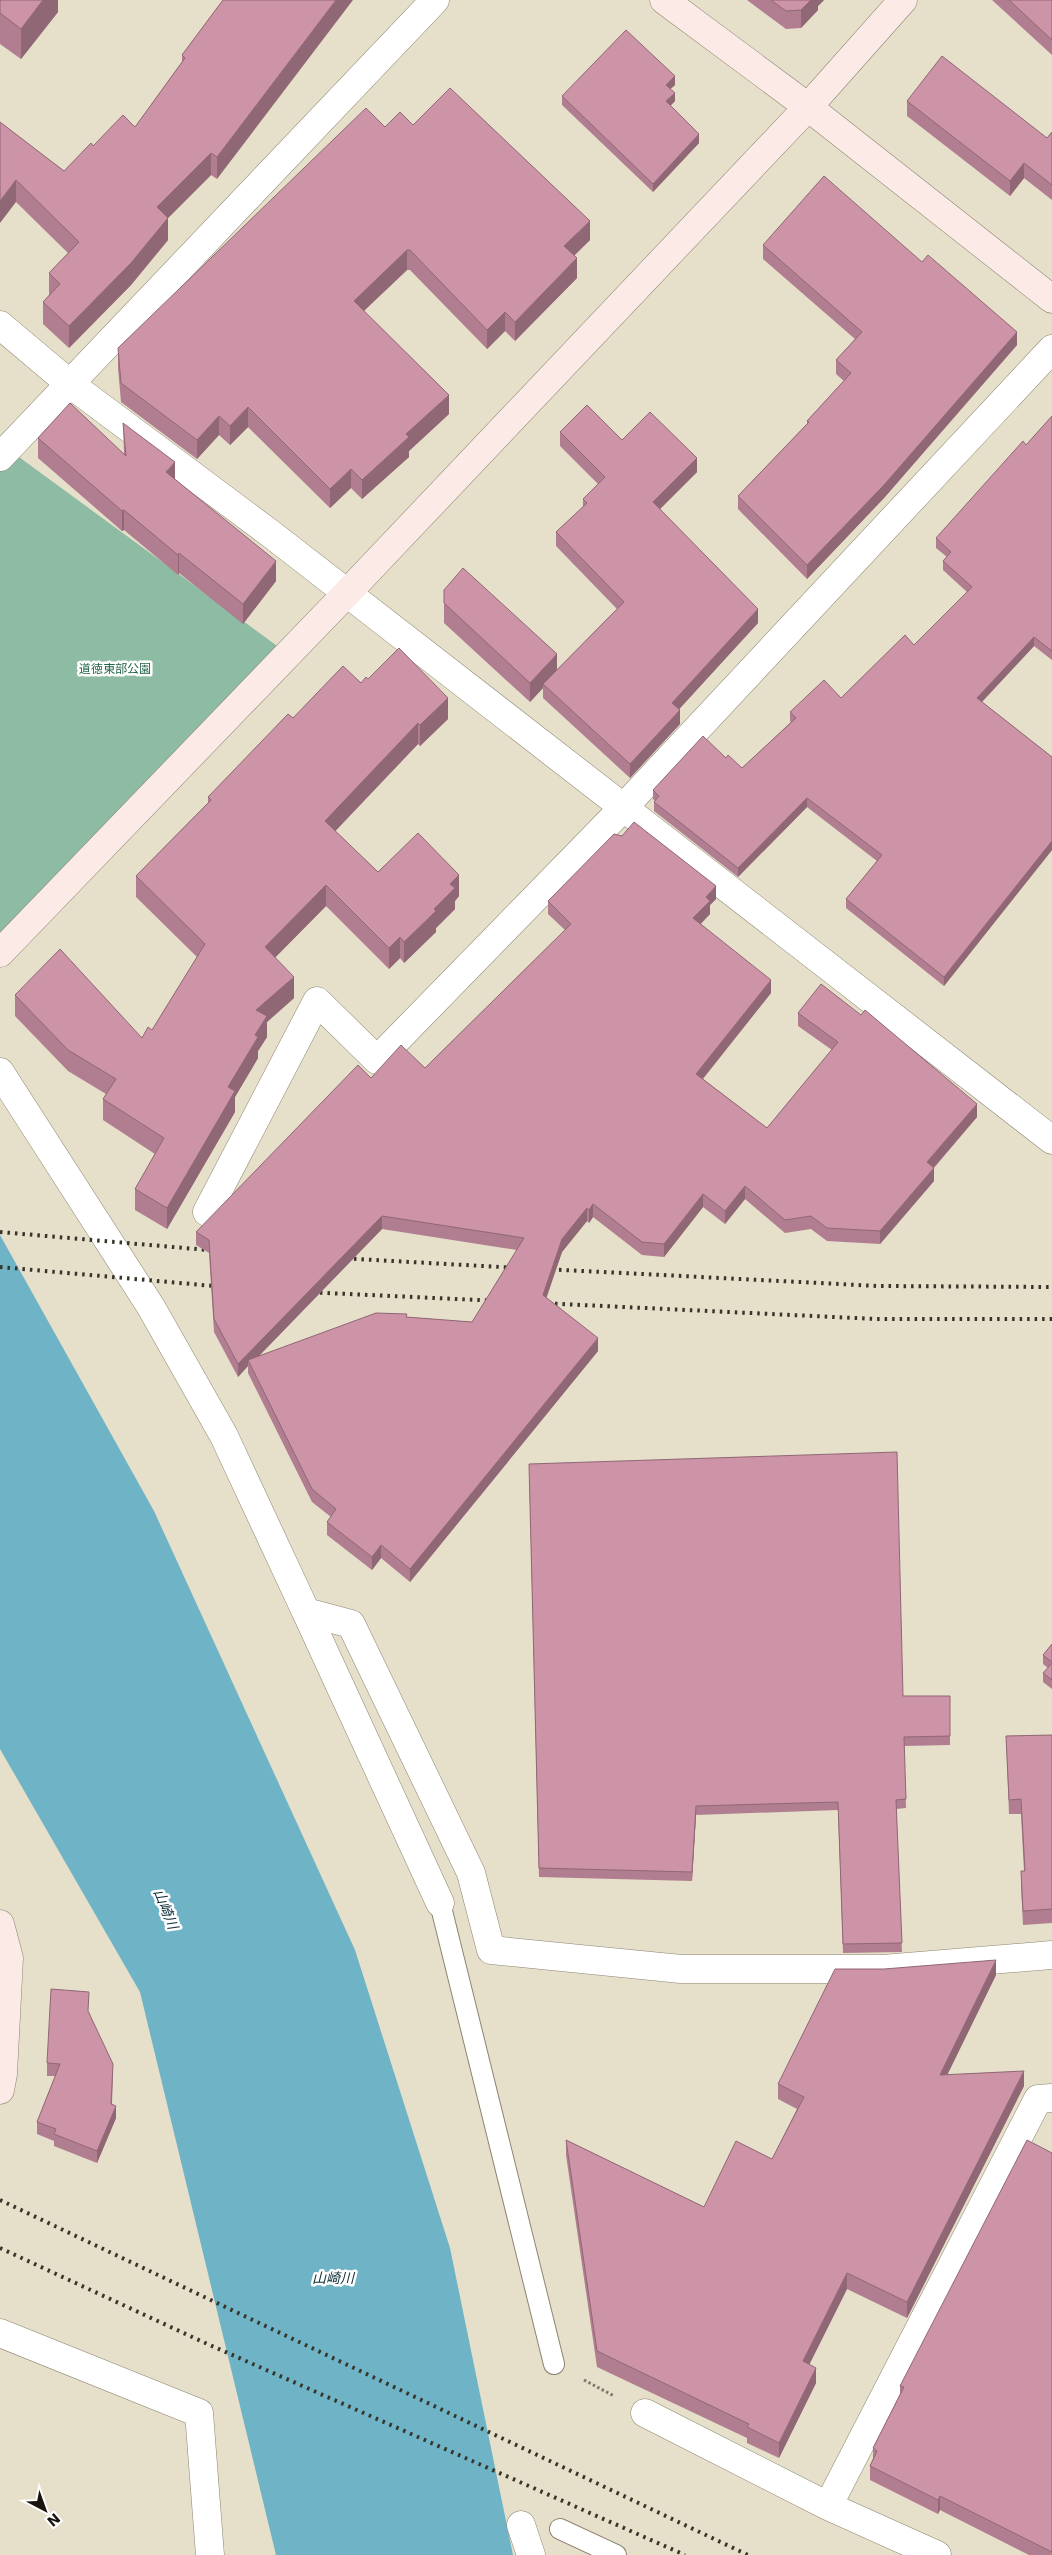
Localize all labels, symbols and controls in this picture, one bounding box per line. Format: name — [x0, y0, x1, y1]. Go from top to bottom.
park label: 道徳東部公園 — [79, 662, 151, 676]
water label: 山崎川 — [151, 1887, 182, 1933]
water label: 山崎川 — [312, 2270, 356, 2286]
north arrow — [20, 2485, 70, 2535]
text: N — [44, 2510, 63, 2530]

